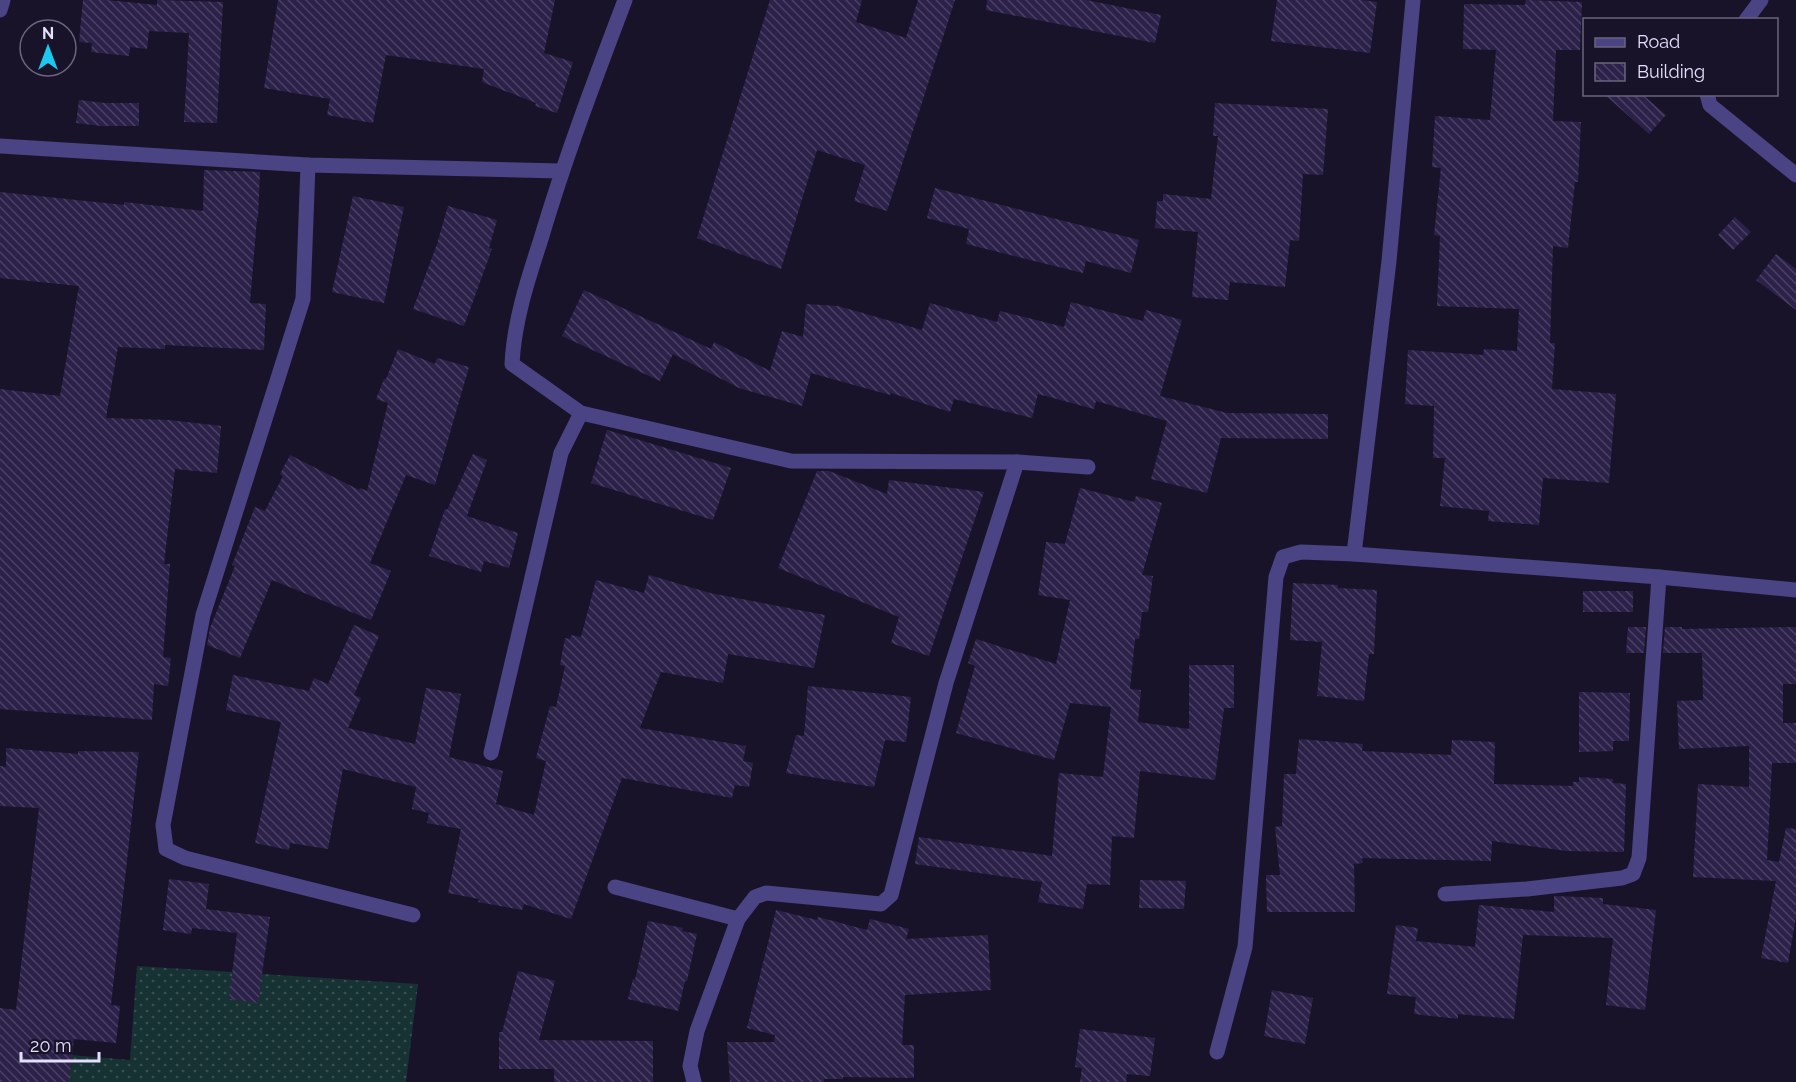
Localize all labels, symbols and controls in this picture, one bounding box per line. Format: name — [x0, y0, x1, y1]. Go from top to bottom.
north arrow — [18, 18, 78, 78]
legend — [1583, 18, 1778, 96]
text: N — [42, 24, 54, 43]
text: Road — [1637, 31, 1680, 52]
text: Building — [1637, 61, 1705, 82]
scale bar — [21, 1025, 99, 1063]
text: 20 m — [30, 1035, 72, 1056]

